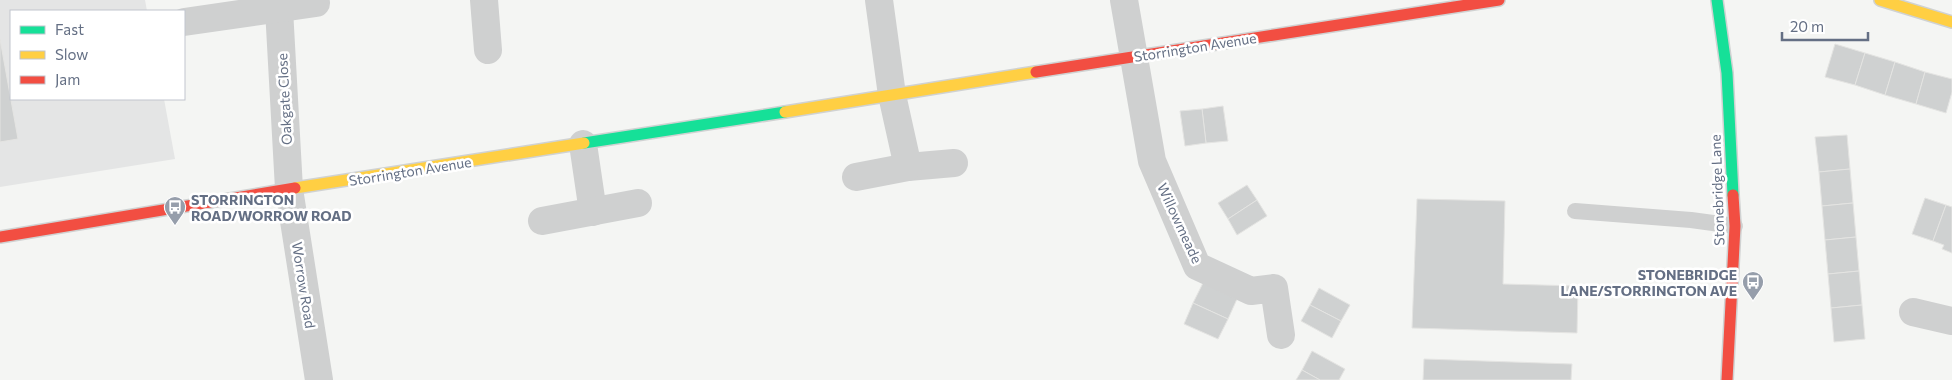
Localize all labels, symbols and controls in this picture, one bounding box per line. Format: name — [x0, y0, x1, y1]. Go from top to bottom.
legend — [10, 10, 185, 100]
scale bar — [1782, 10, 1868, 42]
text: 20 m — [1790, 17, 1824, 35]
text: Fast — [55, 20, 84, 38]
street label: Storrington Avenue — [1133, 29, 1257, 65]
text: Slow — [55, 45, 88, 63]
street label: Oakgate Close — [273, 53, 295, 145]
text: Jam — [55, 70, 80, 88]
street label: Stonebridge Lane — [1707, 134, 1727, 246]
street label: Storrington Avenue — [348, 153, 472, 189]
street label: Willowmeade — [1154, 180, 1206, 266]
place label: STORRINGTON ROAD/WORROW ROAD — [191, 191, 352, 224]
bus stop icon: STORRINGTON ROAD/WORROW ROAD — [163, 195, 187, 226]
street label: Worrow Road — [289, 241, 319, 329]
place label: STONEBRIDGE LANE/STORRINGTON AVE — [1560, 266, 1737, 299]
bus stop icon: STONEBRIDGE LANE/STORRINGTON AVE — [1741, 270, 1765, 301]

